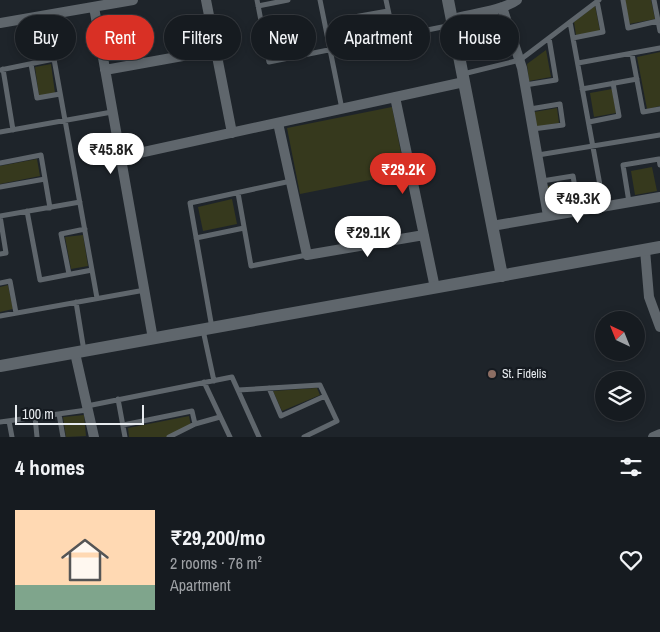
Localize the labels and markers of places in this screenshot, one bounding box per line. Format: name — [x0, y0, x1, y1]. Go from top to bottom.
pin: ₹45.8K — [70, 132, 152, 175]
pin: ₹29.2K — [362, 152, 444, 195]
pin: ₹49.3K — [537, 182, 619, 224]
pin: ₹29.1K — [327, 216, 409, 258]
place label: St. Fidelis — [502, 366, 546, 382]
marker: St. Fidelis — [486, 368, 498, 380]

